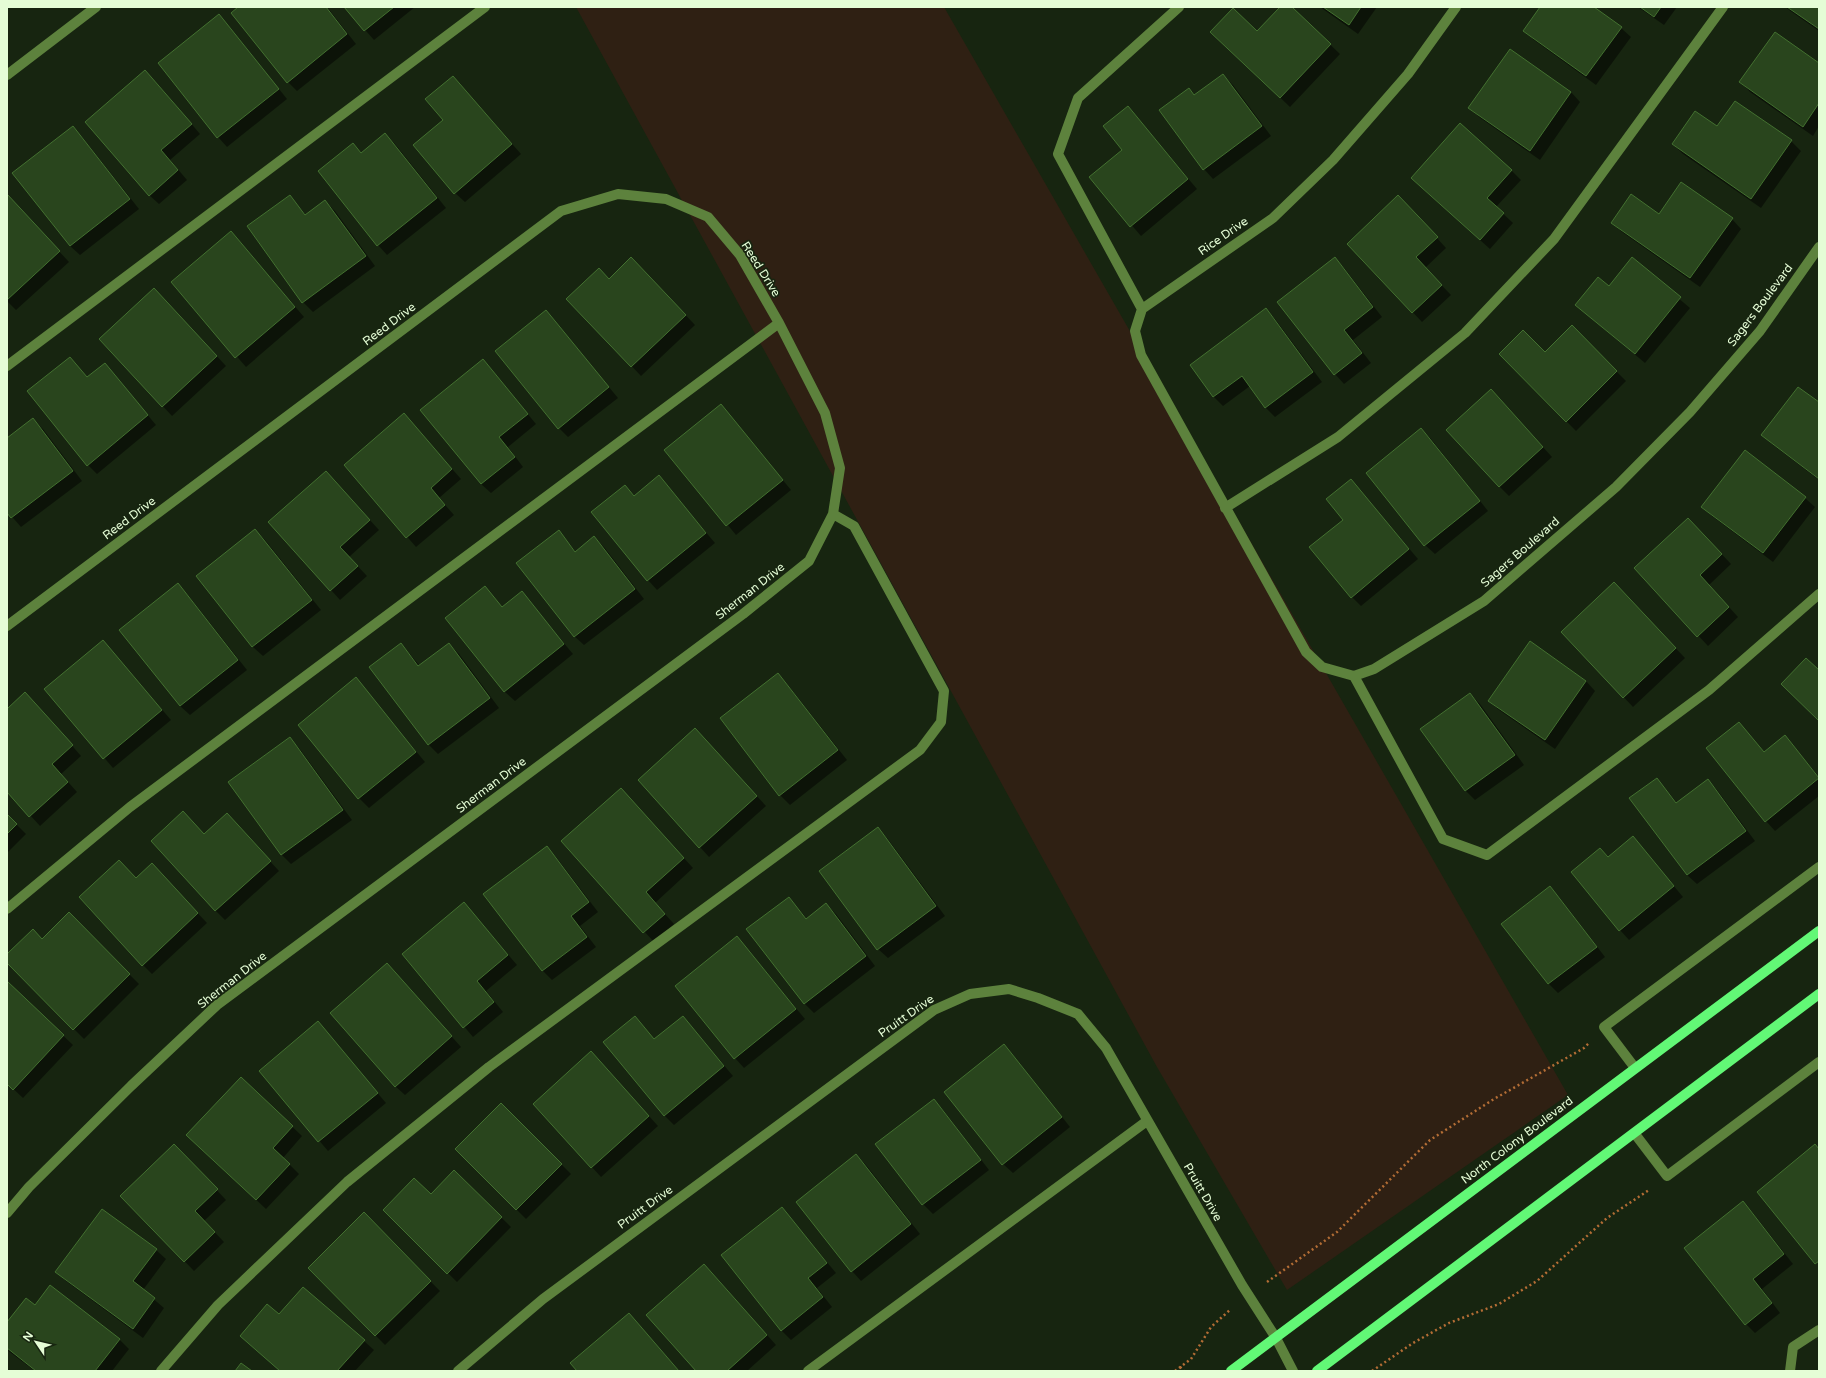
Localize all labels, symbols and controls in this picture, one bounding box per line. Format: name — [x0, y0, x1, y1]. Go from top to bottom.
street label: Rice Drive — [1195, 214, 1251, 258]
street label: Reed Drive — [739, 239, 784, 299]
street label: Sagers Boulevard — [1724, 261, 1796, 349]
street label: Reed Drive — [360, 300, 418, 348]
street label: Reed Drive — [100, 494, 158, 542]
street label: Sagers Boulevard — [1478, 514, 1562, 590]
street label: Sherman Drive — [713, 560, 787, 622]
street label: Sherman Drive — [453, 754, 529, 816]
street label: Sherman Drive — [195, 949, 269, 1011]
street label: Pruitt Drive — [875, 992, 937, 1040]
street label: North Colony Boulevard — [1458, 1093, 1576, 1187]
street label: Pruitt Drive — [1181, 1160, 1225, 1224]
street label: Pruitt Drive — [615, 1182, 675, 1232]
north arrow — [16, 1322, 56, 1362]
text: N — [20, 1329, 36, 1344]

